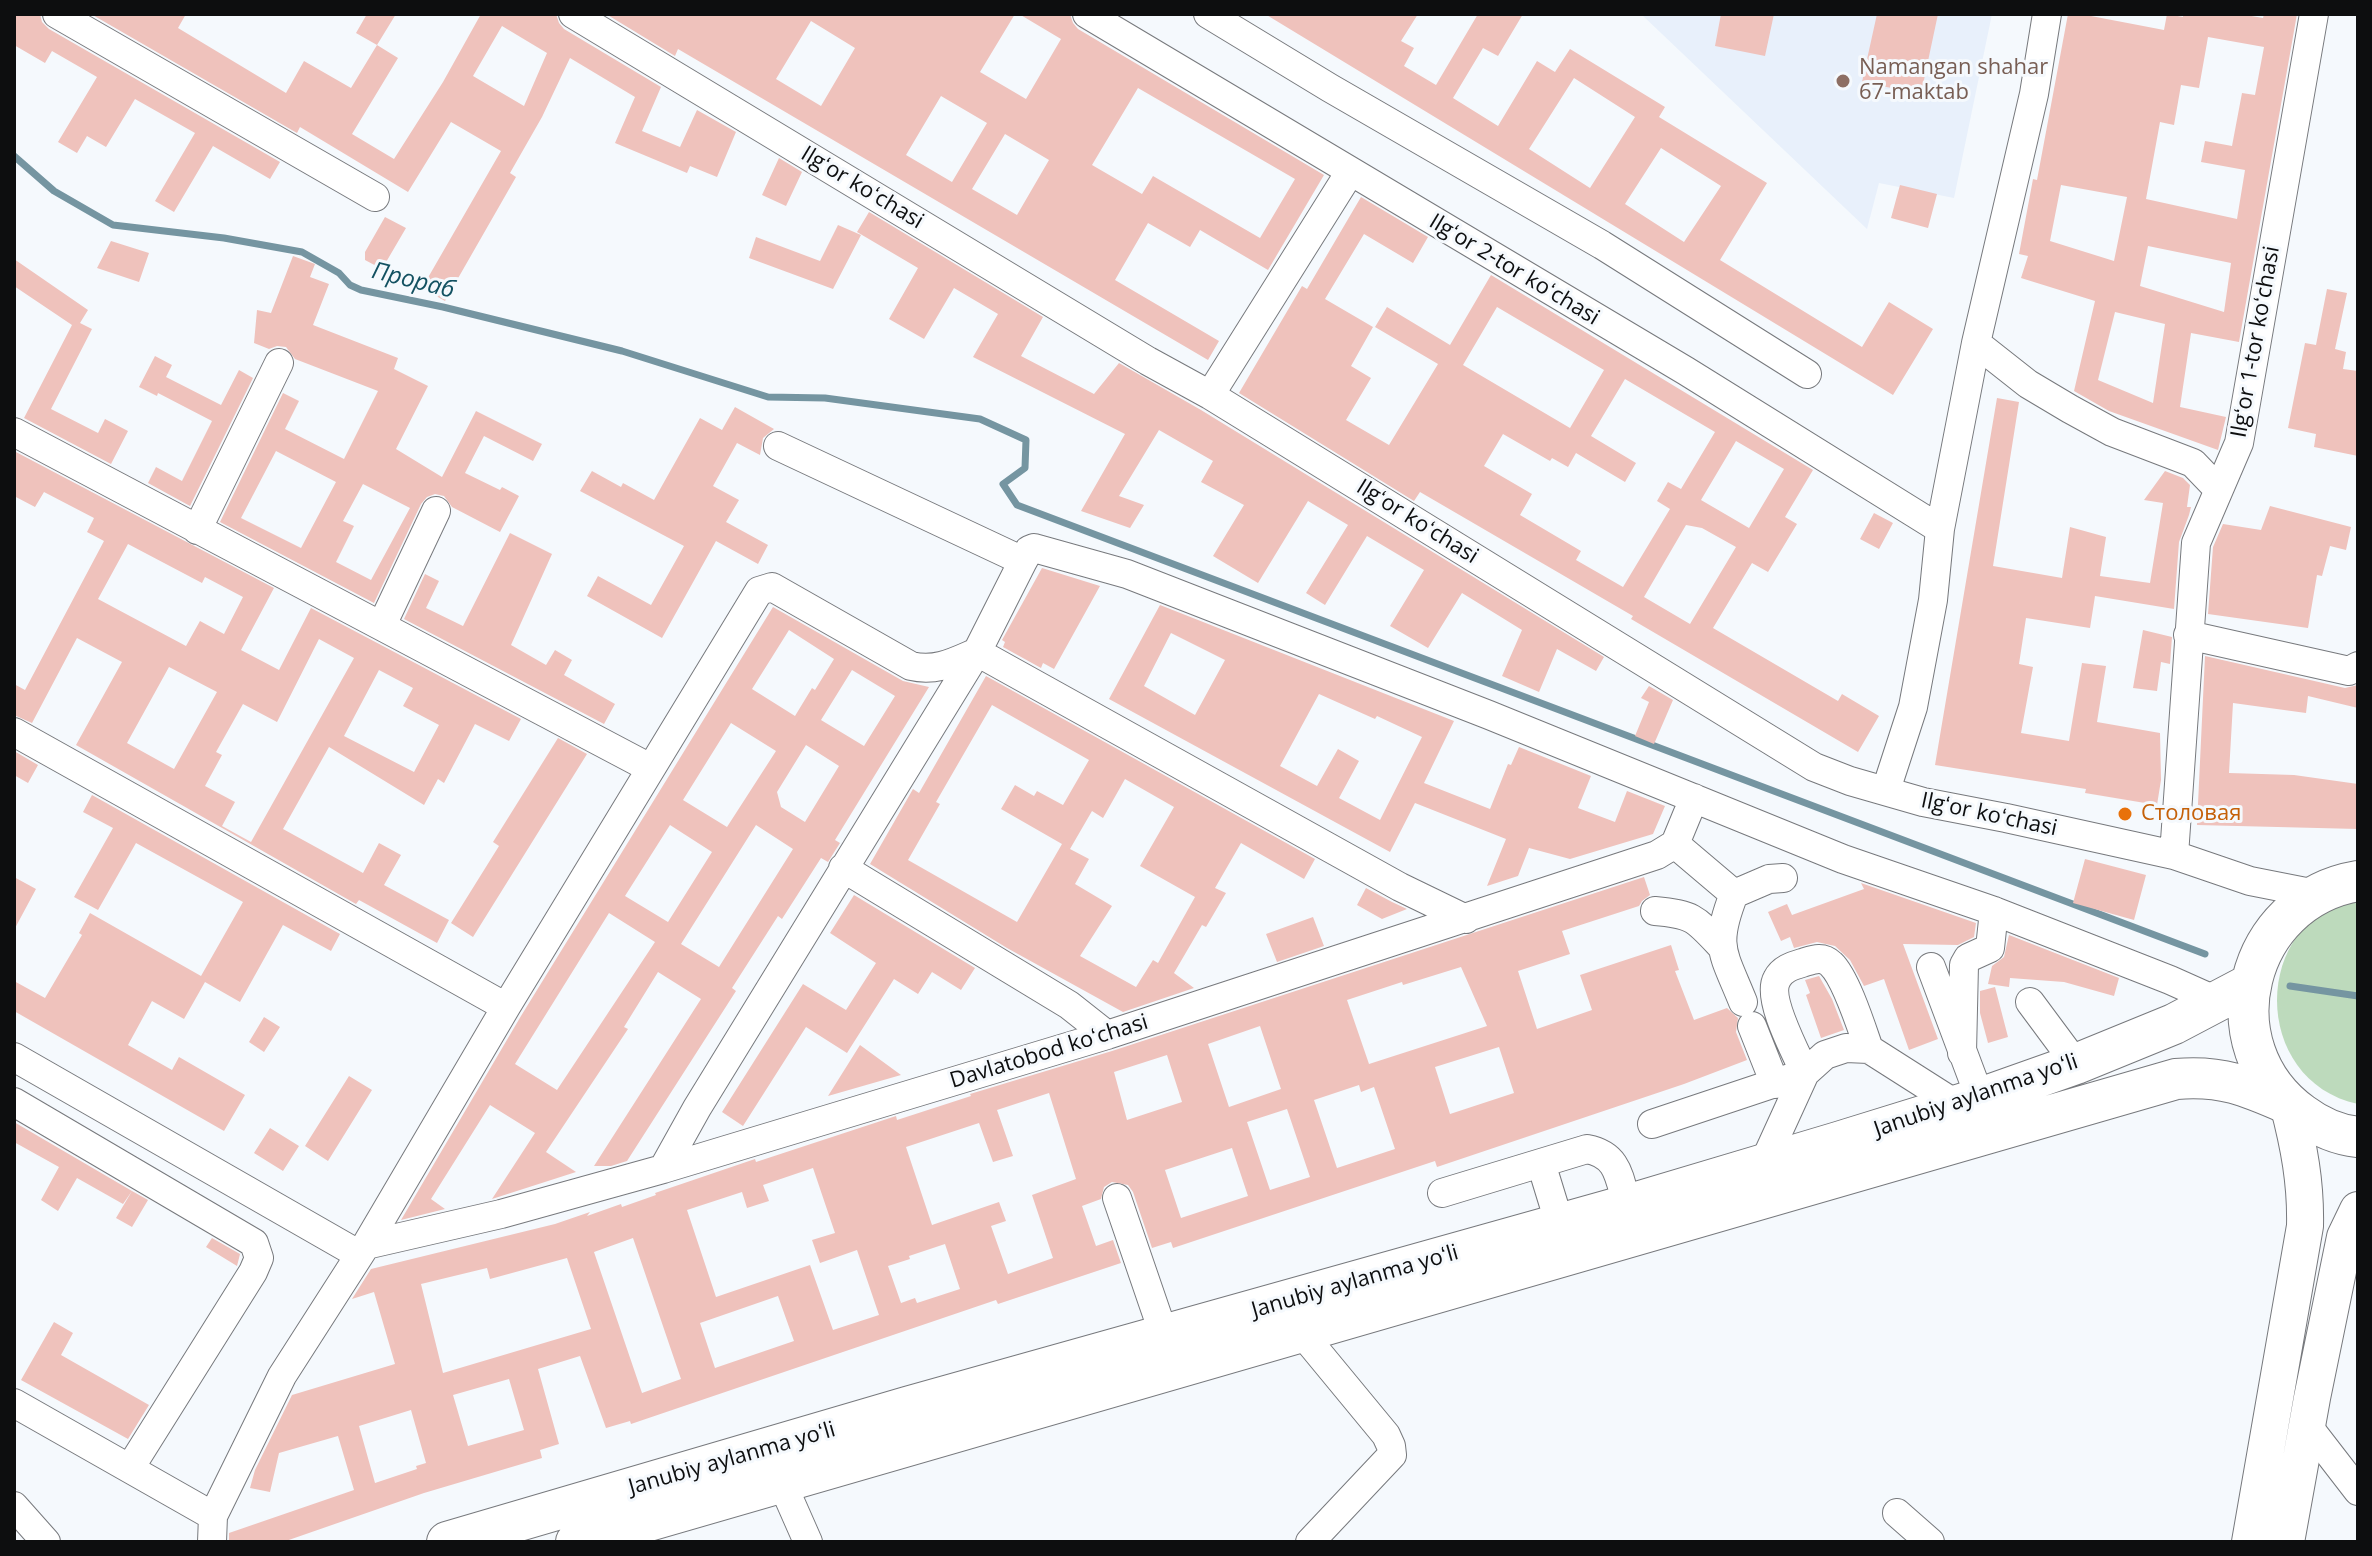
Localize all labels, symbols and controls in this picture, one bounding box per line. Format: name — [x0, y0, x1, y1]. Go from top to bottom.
place label: Namangan shahar 67-maktab — [1859, 55, 2048, 106]
marker: Namangan shahar 67-maktab — [1834, 72, 1852, 90]
street label: Ilgʻor koʻchasi — [796, 141, 928, 235]
street label: Ilgʻor 2-tor koʻchasi — [1424, 209, 1604, 331]
street label: Ilgʻor 1-tor koʻchasi — [2226, 244, 2286, 440]
water label: Прораб — [369, 257, 457, 305]
street label: Ilgʻor koʻchasi — [1351, 474, 1483, 570]
street label: Ilgʻor koʻchasi — [1919, 788, 2059, 842]
place label: Столовая — [2141, 801, 2241, 827]
marker: Столовая — [2116, 805, 2134, 823]
street label: Davlatobod koʻchasi — [947, 1009, 1151, 1095]
street label: Janubiy aylanma yoʻli — [1871, 1049, 2081, 1143]
street label: Janubiy aylanma yoʻli — [1249, 1240, 1461, 1324]
street label: Janubiy aylanma yoʻli — [626, 1417, 838, 1501]

